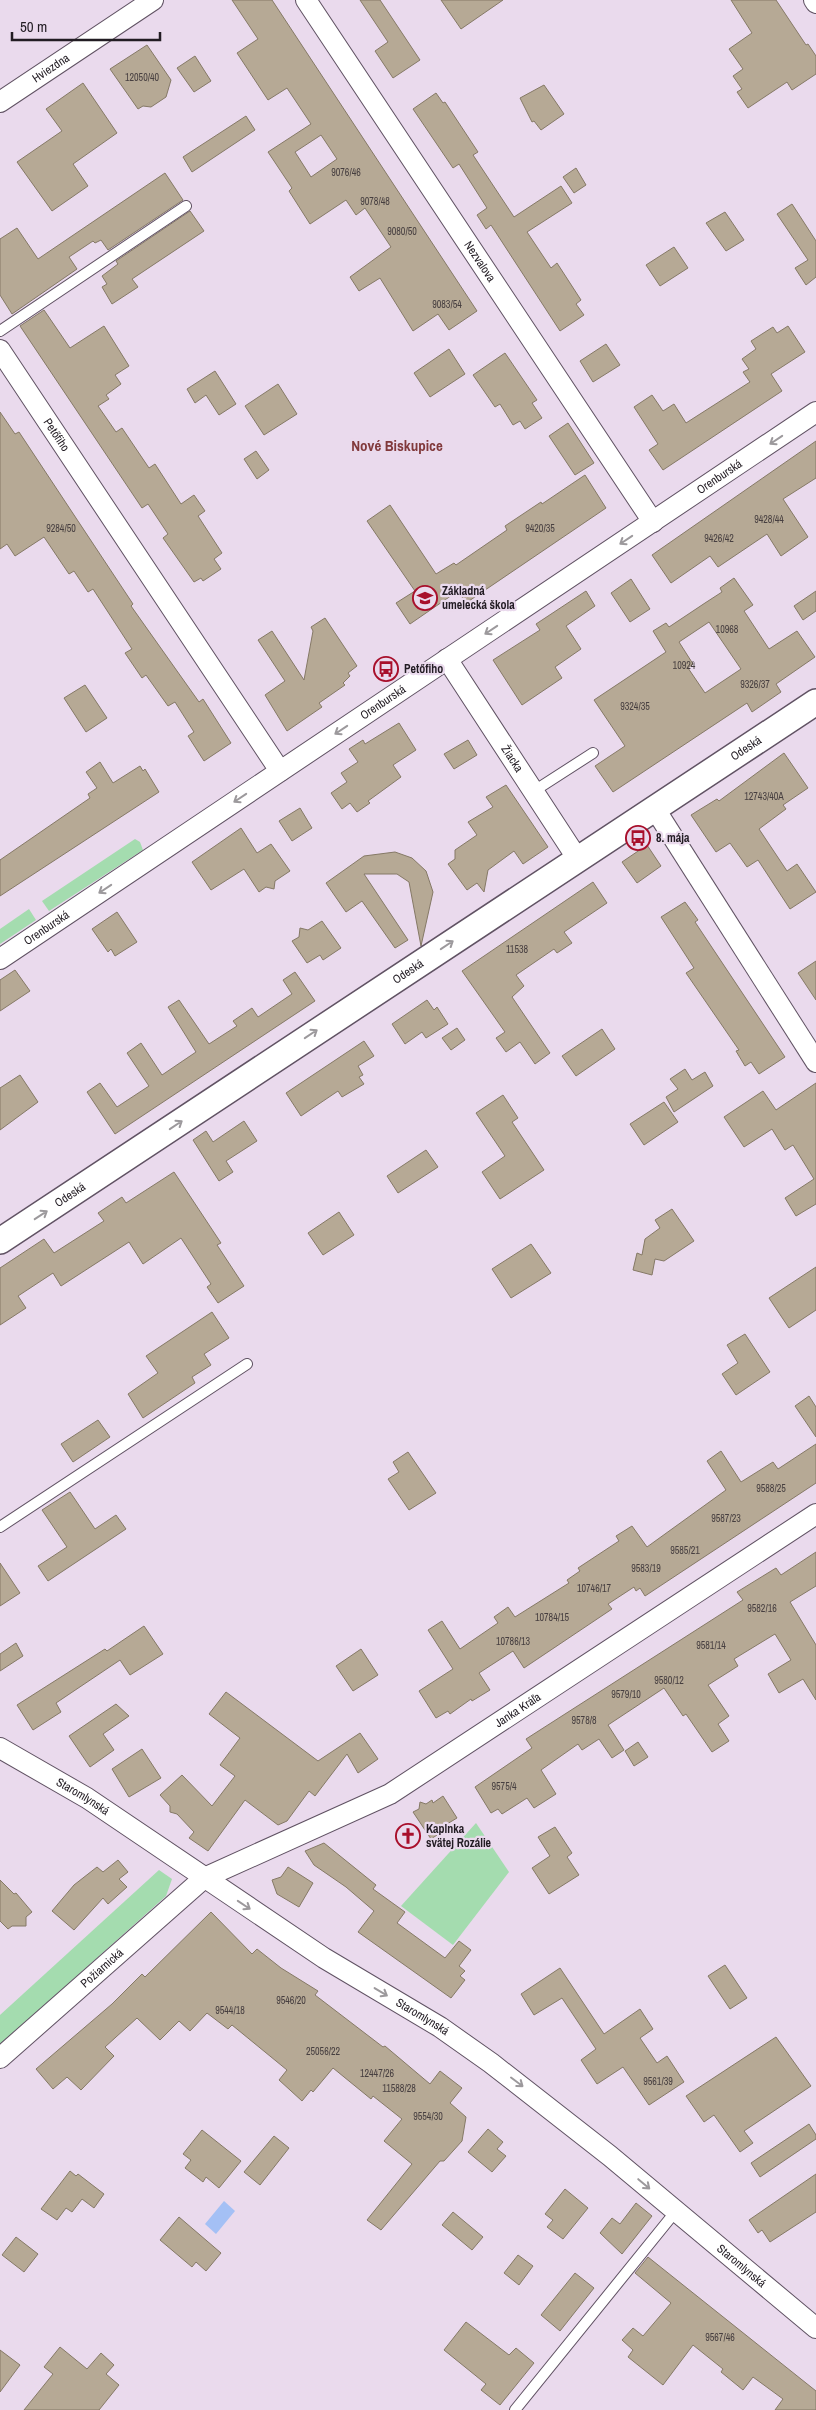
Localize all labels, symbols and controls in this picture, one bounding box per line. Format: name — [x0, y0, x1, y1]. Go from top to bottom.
scale bar — [12, 10, 160, 42]
text: 50 m — [20, 16, 47, 37]
street label: Hviezdna — [29, 50, 73, 86]
house number: 12050/40 — [125, 71, 160, 84]
house number: 9076/46 — [331, 166, 361, 179]
house number: 9078/48 — [360, 195, 390, 208]
house number: 9080/50 — [387, 225, 417, 238]
street label: Nezvalova — [460, 238, 500, 286]
house number: 9083/54 — [432, 298, 462, 311]
street label: Petőfiho — [40, 415, 73, 455]
district label: Nové Biskupice — [351, 435, 443, 456]
one-way arrow — [769, 435, 783, 445]
street label: Orenburská — [693, 456, 746, 498]
house number: 9428/44 — [754, 513, 784, 526]
house number: 9284/50 — [46, 522, 76, 535]
house number: 9420/35 — [525, 522, 555, 535]
house number: 9426/42 — [704, 532, 734, 545]
one-way arrow — [620, 535, 634, 545]
place label: Základná umelecká škola — [442, 583, 515, 613]
school or university icon: Základná umelecká škola — [412, 585, 438, 611]
house number: 10968 — [716, 623, 739, 636]
one-way arrow — [484, 625, 498, 635]
bus stop icon: Petőfiho — [373, 656, 399, 682]
house number: 10924 — [673, 659, 696, 672]
place label: Petőfiho — [404, 661, 443, 677]
house number: 9326/37 — [740, 678, 770, 691]
street label: Orenburská — [357, 681, 409, 723]
house number: 9324/35 — [620, 700, 650, 713]
one-way arrow — [334, 725, 348, 735]
street label: Odeská — [727, 732, 765, 764]
street label: Žiacka — [497, 742, 527, 776]
house number: 12743/40A — [744, 790, 784, 803]
one-way arrow — [233, 793, 247, 803]
bus stop icon: 8. mája — [625, 825, 651, 851]
place label: 8. mája — [656, 830, 690, 846]
one-way arrow — [98, 884, 112, 894]
street label: Orenburská — [21, 907, 73, 949]
one-way arrow — [439, 939, 453, 949]
house number: 11538 — [506, 943, 529, 956]
street label: Odeská — [389, 955, 427, 988]
one-way arrow — [304, 1029, 318, 1039]
one-way arrow — [169, 1120, 183, 1130]
street label: Odeská — [52, 1178, 89, 1211]
one-way arrow — [33, 1210, 47, 1220]
house number: 9588/25 — [756, 1482, 786, 1495]
house number: 9587/23 — [711, 1512, 741, 1525]
house number: 9585/21 — [670, 1544, 700, 1557]
house number: 9583/19 — [631, 1562, 661, 1575]
house number: 10746/17 — [577, 1582, 612, 1595]
house number: 9582/16 — [747, 1602, 777, 1615]
house number: 10784/15 — [535, 1611, 570, 1624]
house number: 10786/13 — [496, 1635, 531, 1648]
house number: 9581/14 — [696, 1639, 726, 1652]
house number: 9580/12 — [654, 1674, 684, 1687]
house number: 9579/10 — [611, 1688, 641, 1701]
street label: Janka Kráľa — [492, 1689, 544, 1731]
house number: 9578/8 — [571, 1714, 597, 1727]
street label: Staromlynská — [53, 1774, 113, 1819]
house number: 9575/4 — [491, 1780, 517, 1793]
place label: Kaplnka svätej Rozálie — [426, 1821, 492, 1851]
church icon: Kaplnka svätej Rozálie — [395, 1823, 421, 1849]
one-way arrow — [237, 1900, 251, 1910]
street label: Požiarnická — [77, 1944, 127, 1991]
one-way arrow — [374, 1988, 388, 1998]
house number: 9546/20 — [276, 1994, 306, 2007]
street label: Staromlynská — [393, 1995, 453, 2039]
house number: 9544/18 — [215, 2004, 245, 2017]
house number: 25056/22 — [306, 2045, 341, 2058]
house number: 12447/26 — [360, 2067, 395, 2080]
house number: 9561/39 — [643, 2075, 673, 2088]
one-way arrow — [510, 2077, 523, 2088]
house number: 11588/28 — [382, 2082, 416, 2095]
house number: 9554/30 — [413, 2110, 443, 2123]
one-way arrow — [637, 2178, 650, 2189]
street label: Staromlynská — [713, 2241, 770, 2291]
house number: 9567/46 — [705, 2331, 735, 2344]

